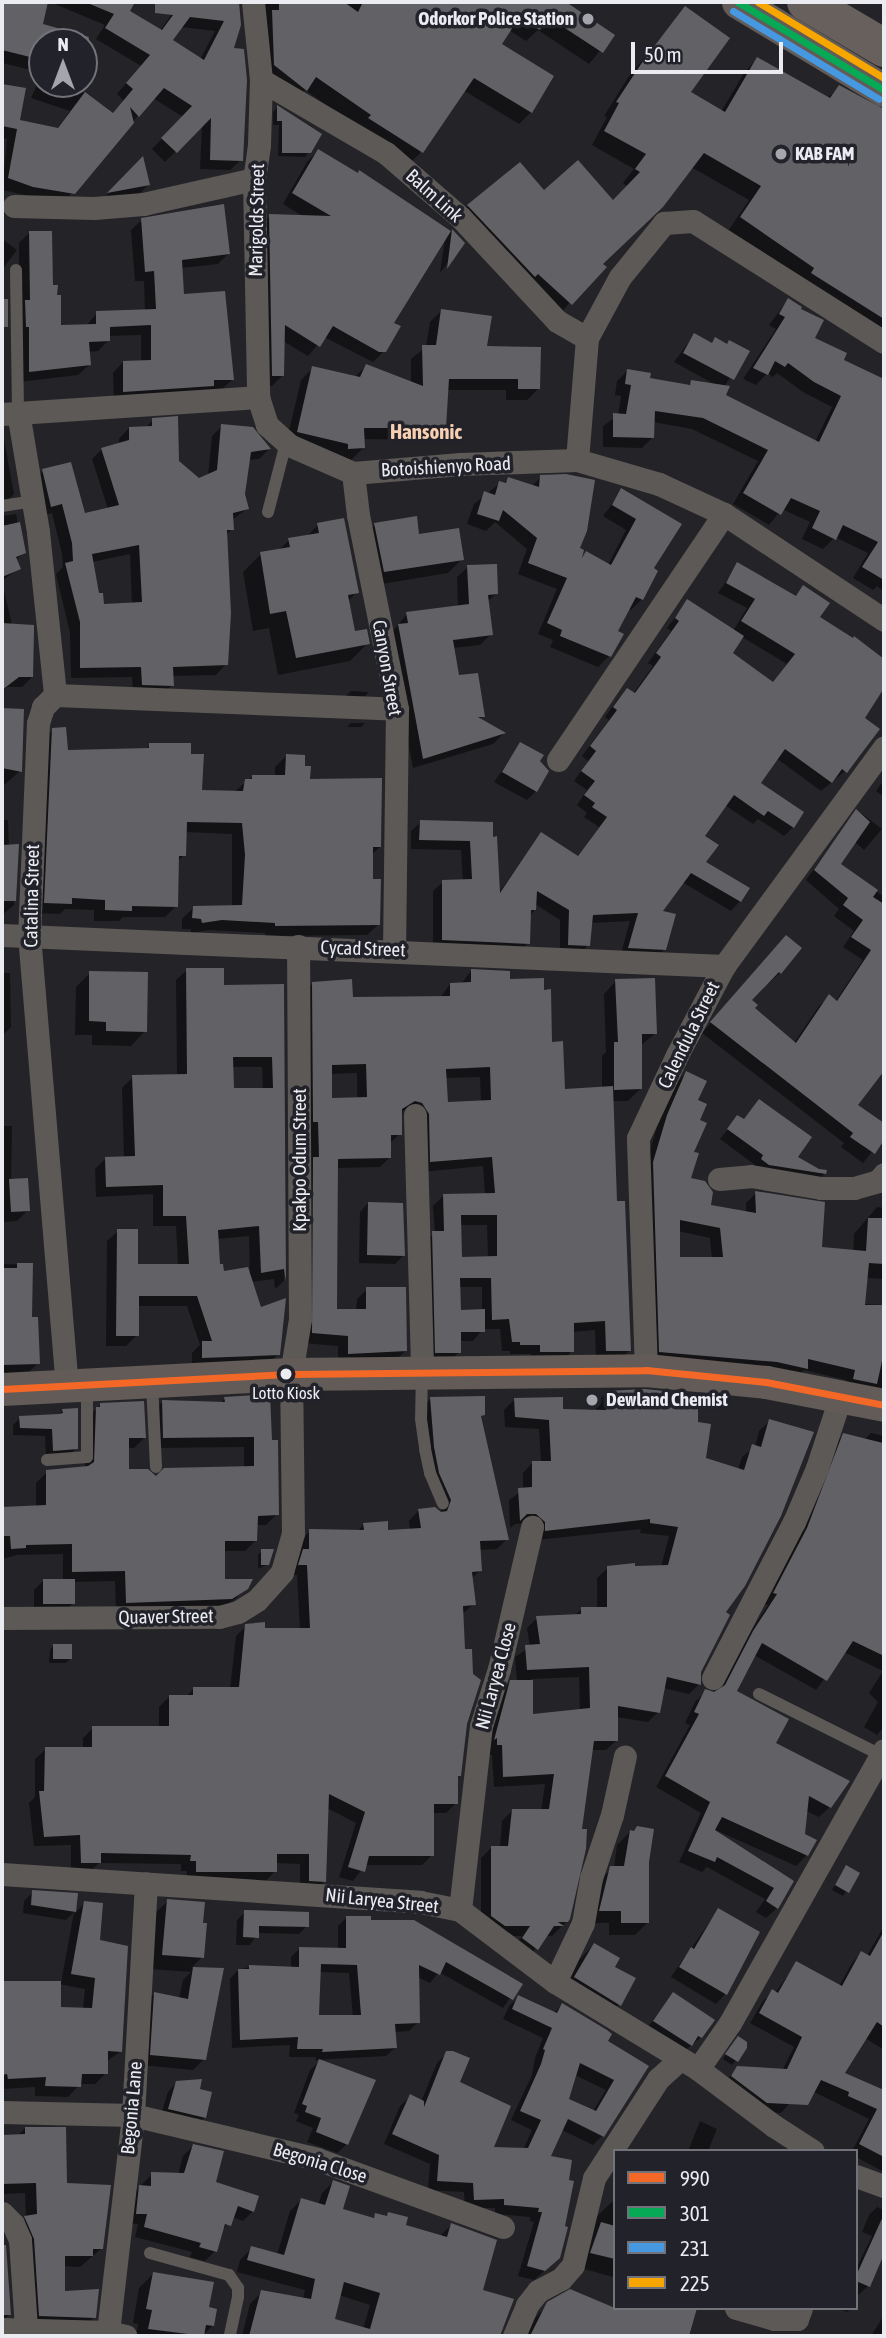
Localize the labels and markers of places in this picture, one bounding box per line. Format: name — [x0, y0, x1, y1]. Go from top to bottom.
place label: Odorkor Police Station — [418, 8, 574, 30]
marker: Odorkor Police Station — [580, 11, 596, 27]
place label: KAB FAM — [795, 143, 855, 165]
marker: KAB FAM — [773, 146, 789, 162]
marker: Lotto Kiosk — [279, 1367, 293, 1381]
place label: Lotto Kiosk — [252, 1384, 320, 1404]
place label: Dewland Chemist — [606, 1389, 728, 1411]
marker: Dewland Chemist — [584, 1392, 600, 1408]

